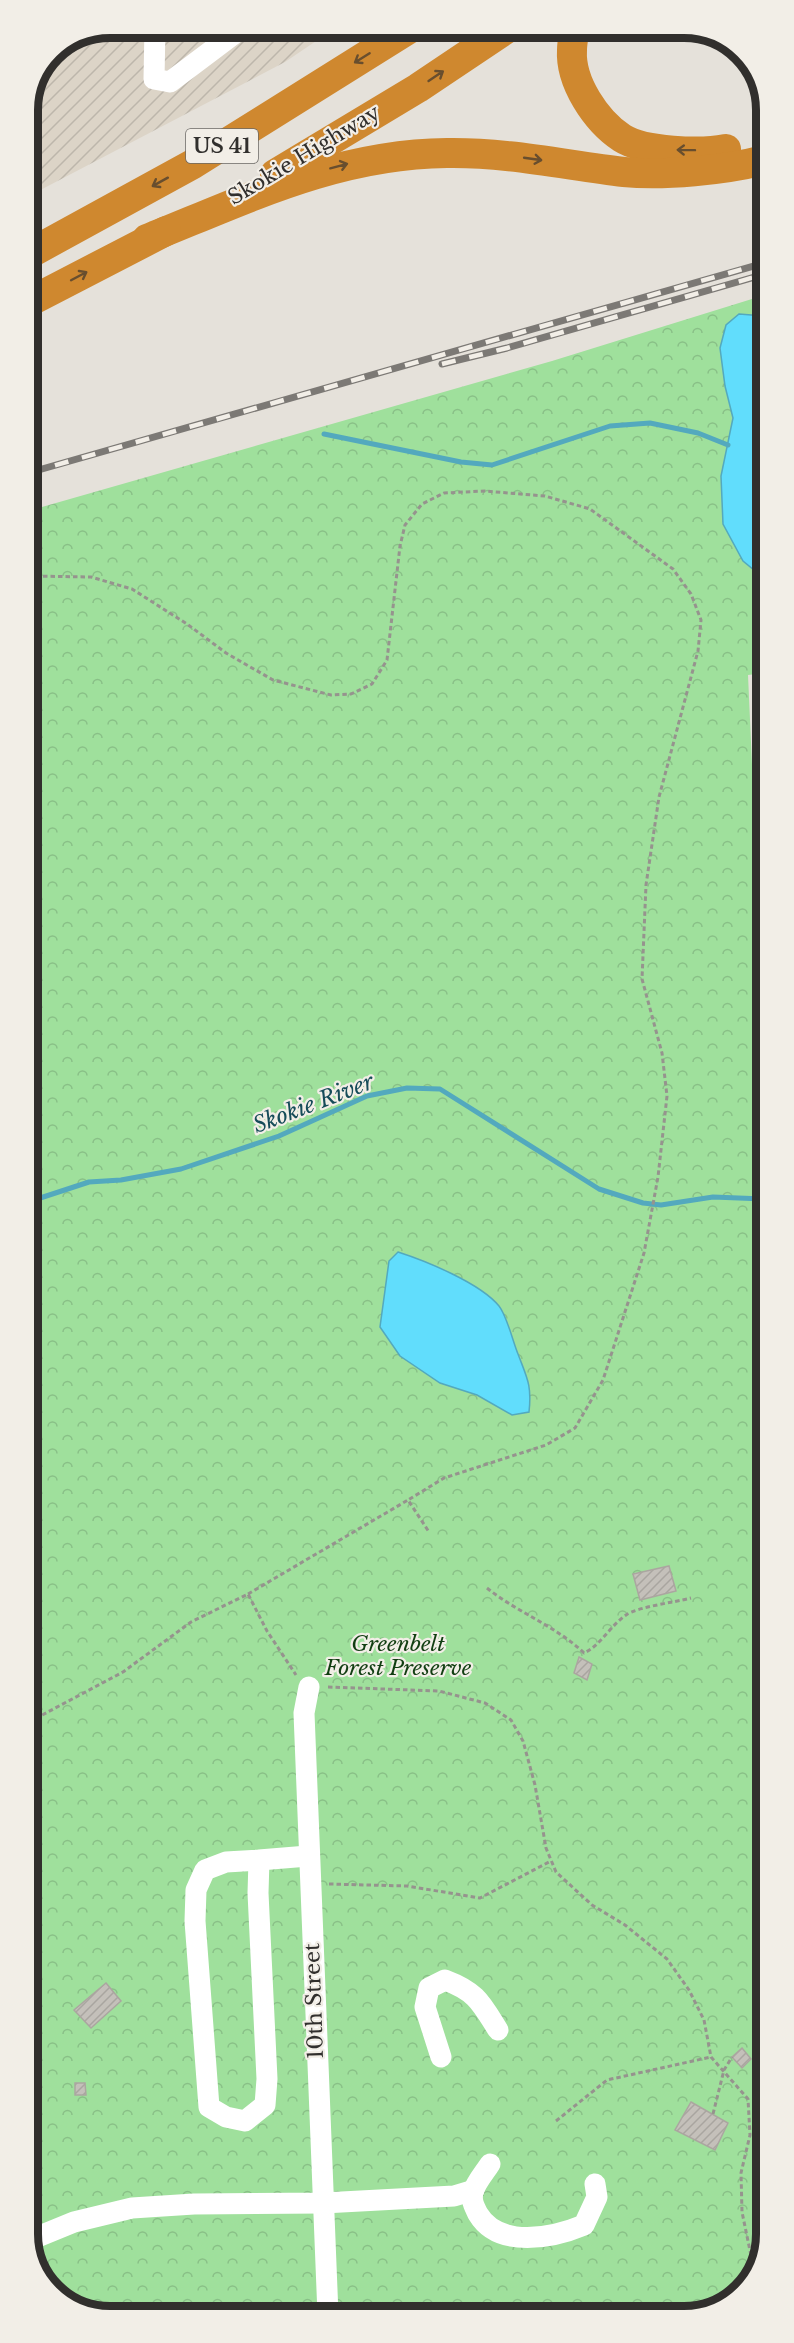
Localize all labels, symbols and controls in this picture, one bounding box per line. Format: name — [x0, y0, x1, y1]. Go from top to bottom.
one-way arrow — [354, 53, 371, 65]
one-way arrow — [427, 70, 444, 83]
street label: Skokie Highway — [223, 99, 385, 211]
road number: US 41 — [186, 129, 258, 163]
one-way arrow — [676, 145, 696, 156]
one-way arrow — [522, 153, 542, 164]
one-way arrow — [329, 160, 348, 171]
one-way arrow — [152, 177, 170, 188]
one-way arrow — [70, 270, 87, 282]
water label: Skokie River — [249, 1068, 378, 1139]
park label: Greenbelt Forest Preserve — [324, 1631, 472, 1681]
street label: 10th Street — [299, 1943, 329, 2059]

